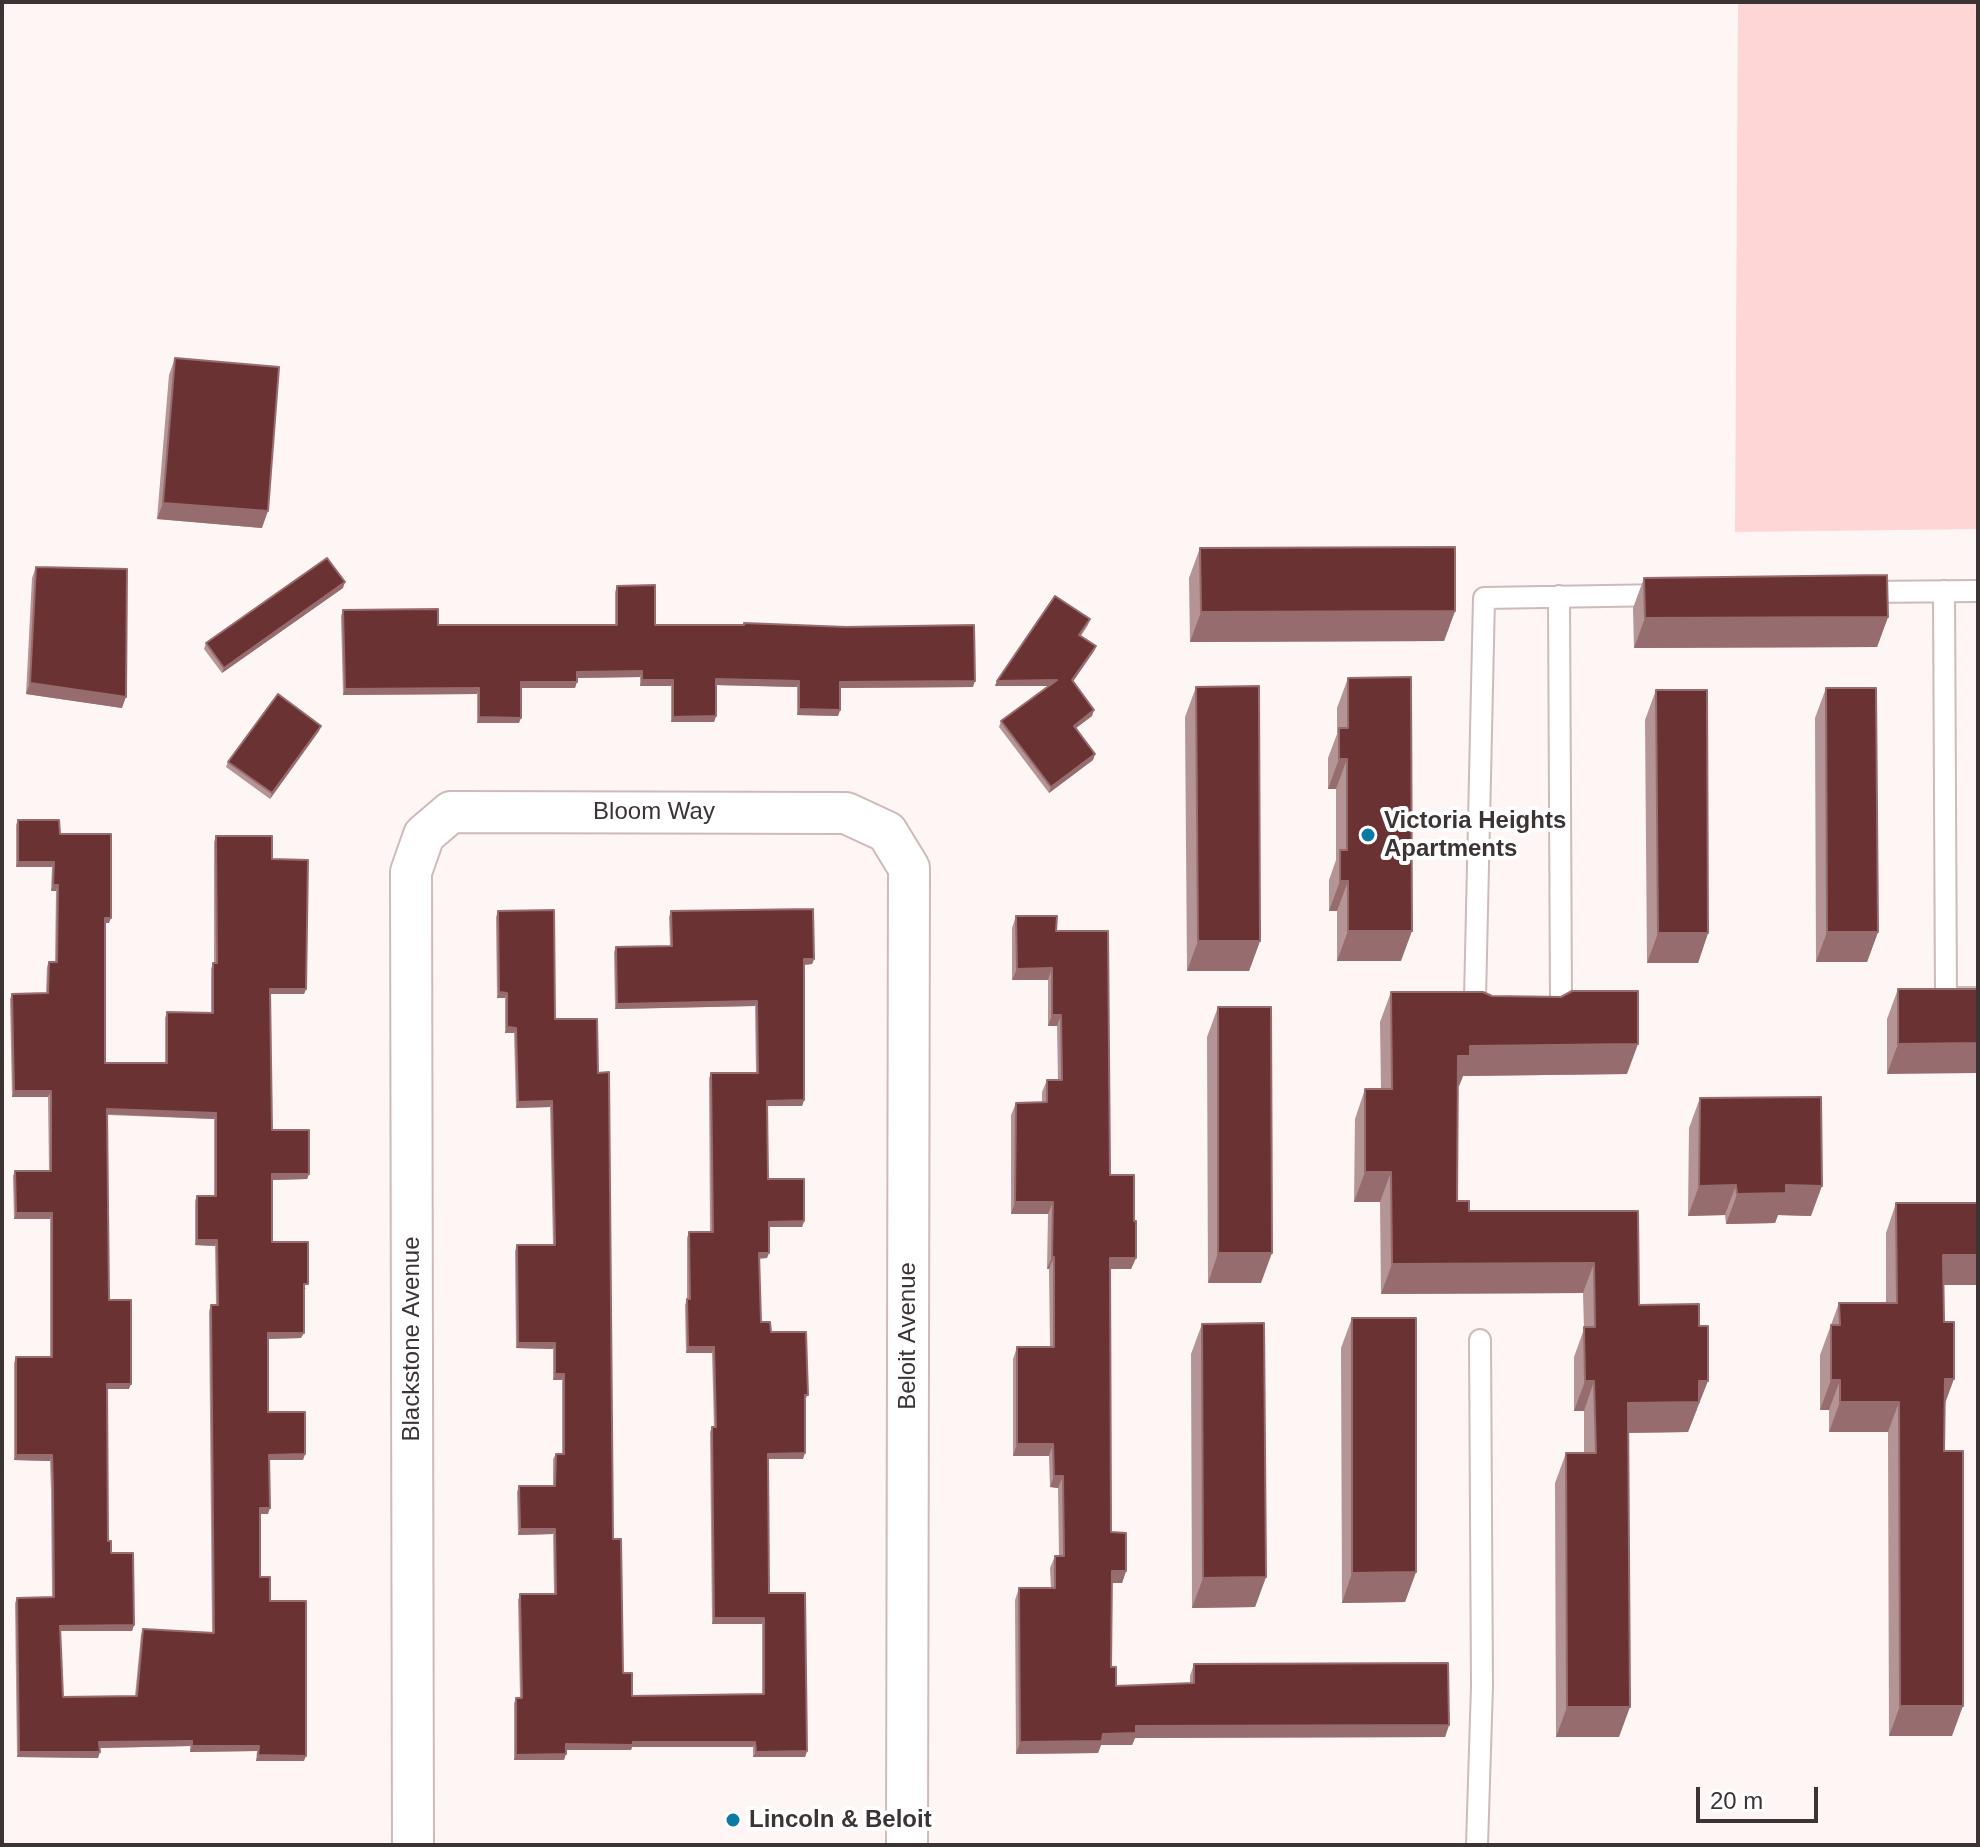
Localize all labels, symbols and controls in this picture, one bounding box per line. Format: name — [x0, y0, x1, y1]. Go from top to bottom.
street label: Bloom Way — [593, 798, 715, 826]
place label: Victoria Heights Apartments — [1384, 807, 1566, 863]
marker: Victoria Heights Apartments — [1359, 826, 1377, 844]
street label: Blackstone Avenue — [398, 1236, 426, 1442]
street label: Beloit Avenue — [894, 1262, 922, 1410]
scale bar — [1700, 1771, 1822, 1821]
text: 20 m — [1710, 1787, 1763, 1814]
place label: Lincoln & Beloit — [749, 1806, 932, 1834]
marker: Lincoln & Beloit — [724, 1811, 742, 1829]

